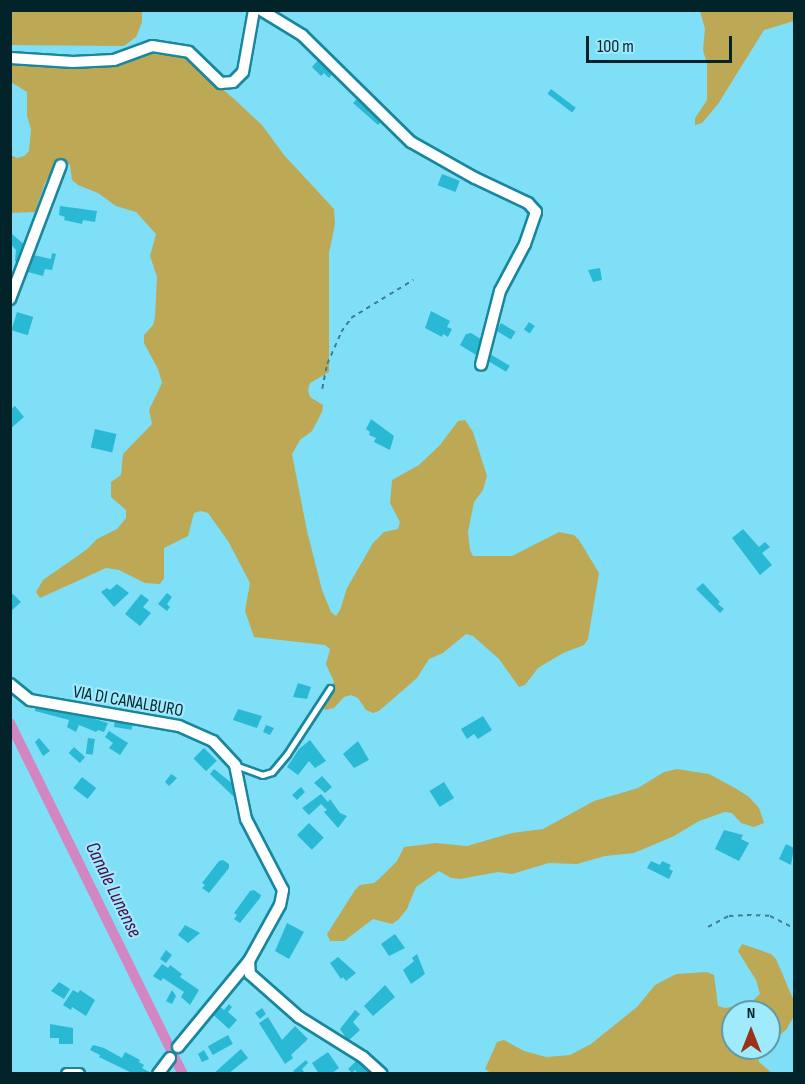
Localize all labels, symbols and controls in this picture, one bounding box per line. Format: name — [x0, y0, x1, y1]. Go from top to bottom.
scale bar — [589, 24, 734, 62]
text: 100 m — [597, 36, 634, 57]
street label: VIA DI CANALBURO — [71, 682, 185, 722]
water label: Canale Lunense — [80, 838, 146, 942]
north arrow — [721, 1000, 781, 1060]
text: N — [747, 1004, 755, 1023]

